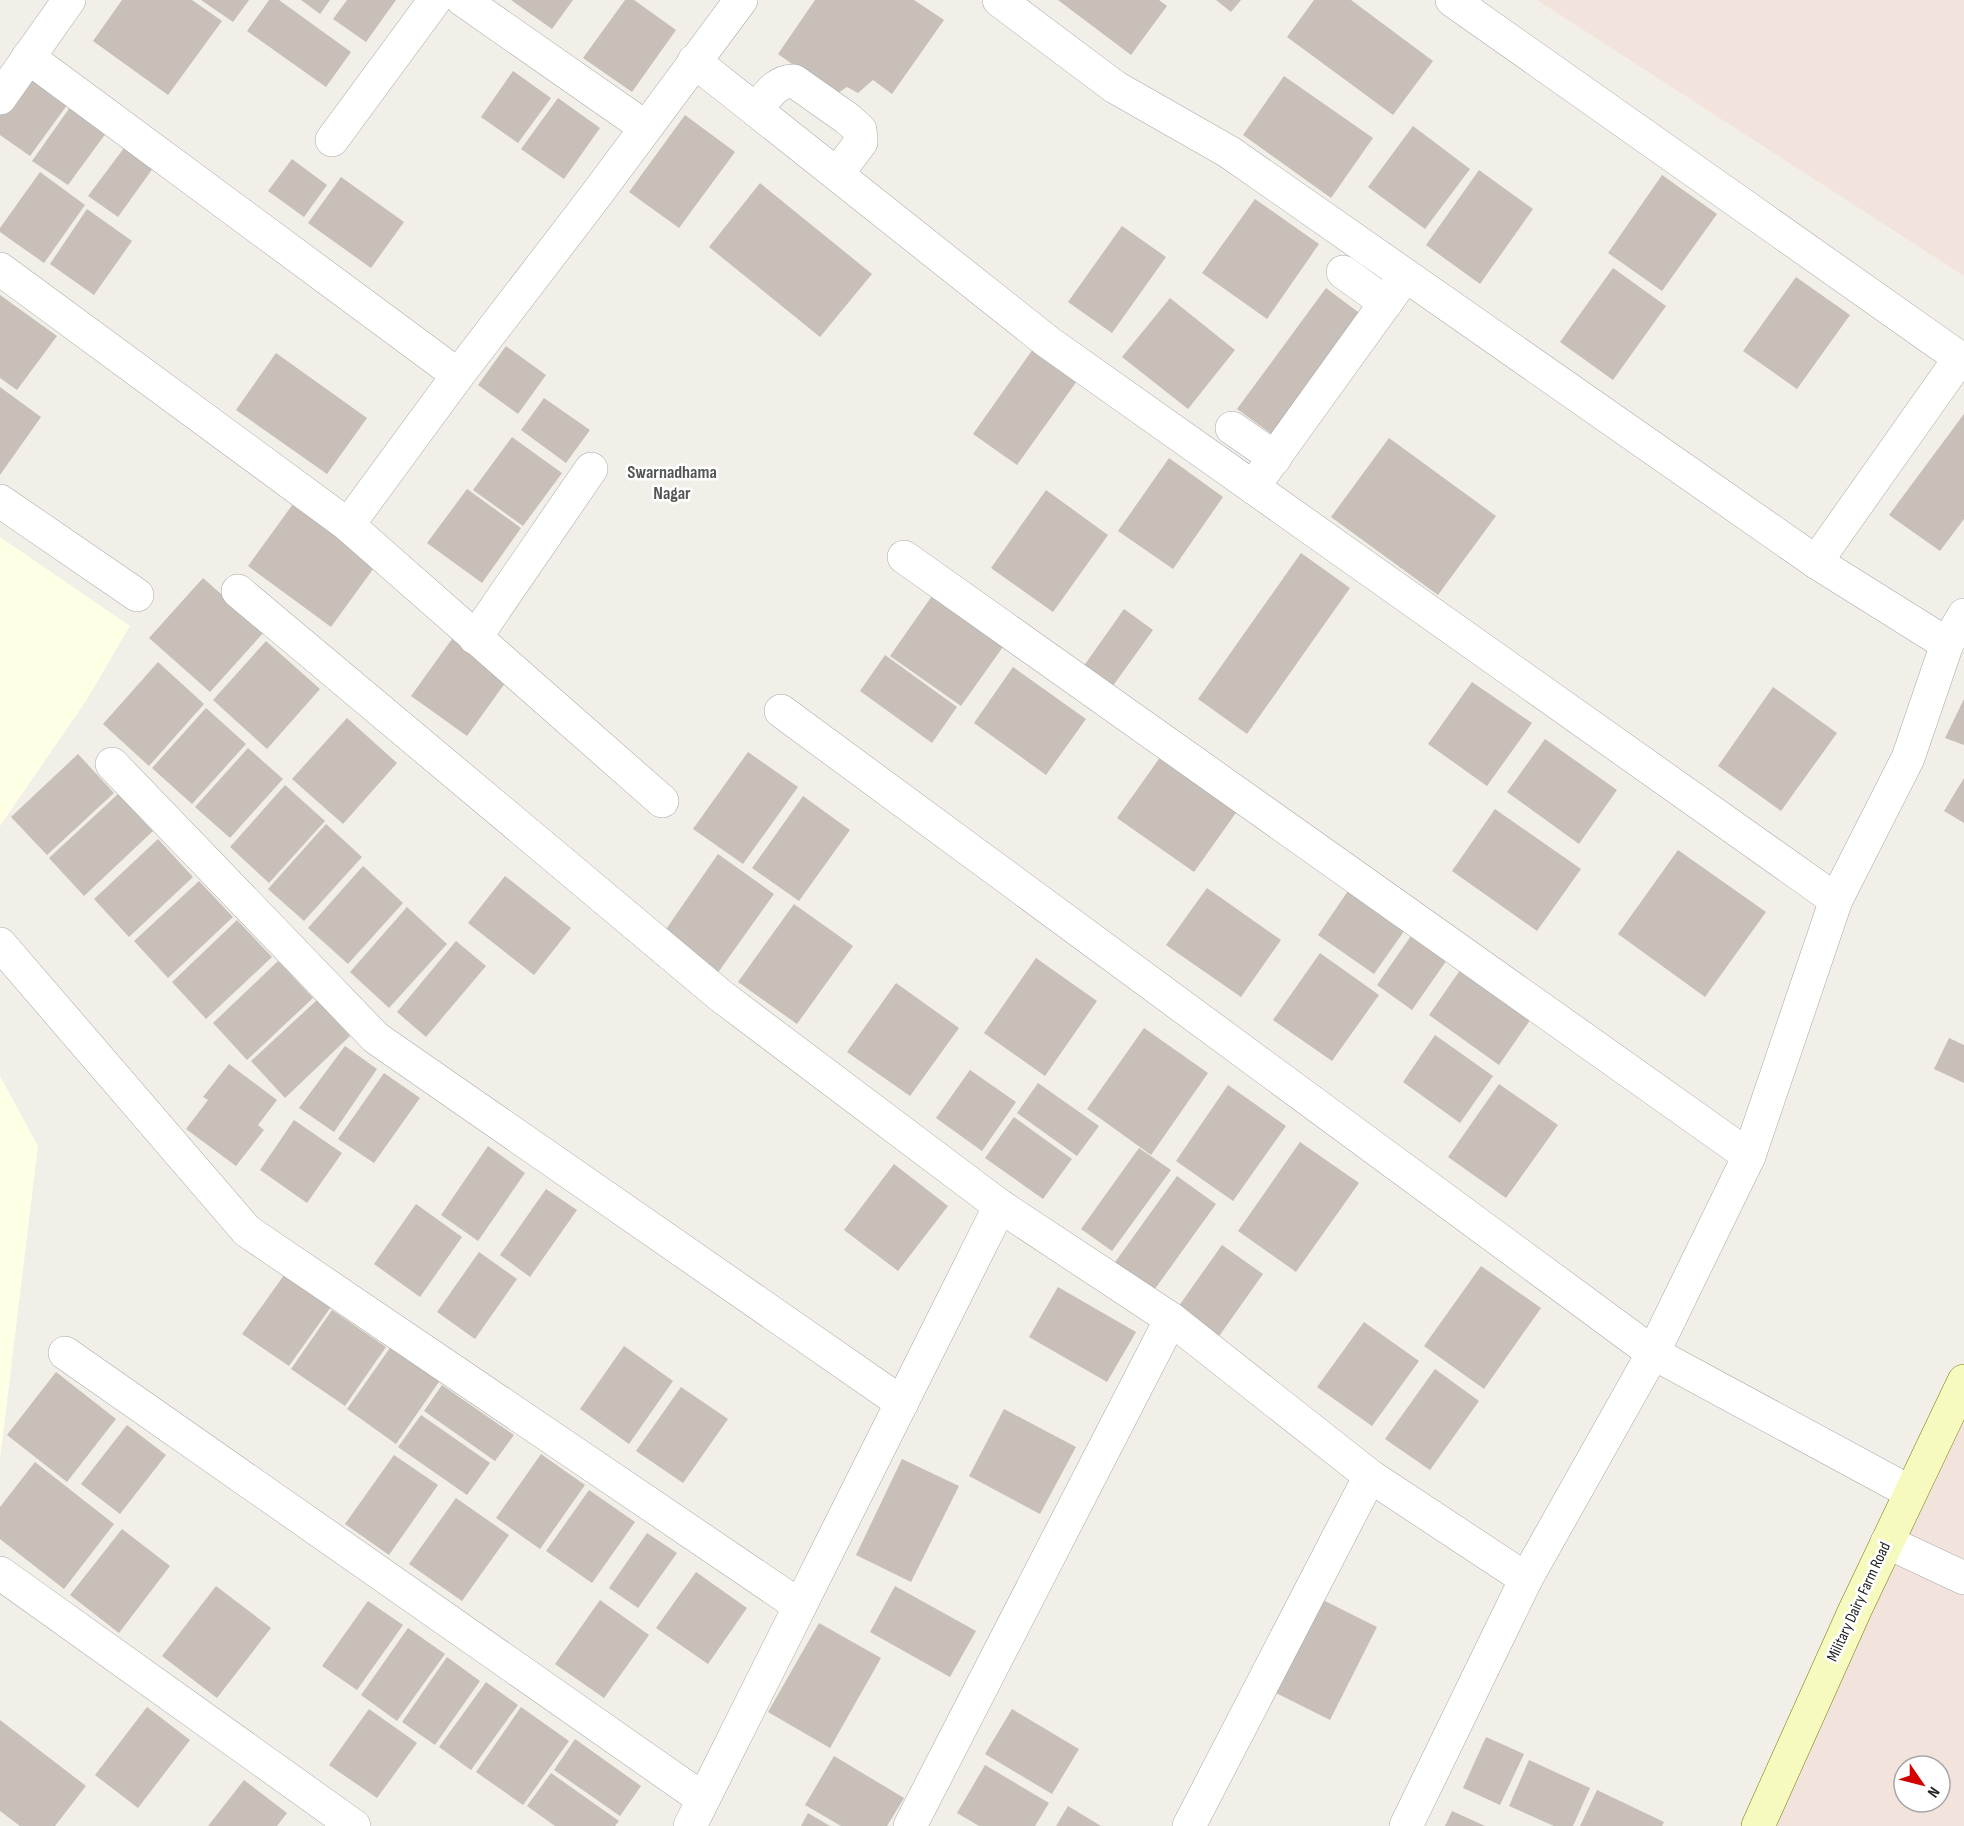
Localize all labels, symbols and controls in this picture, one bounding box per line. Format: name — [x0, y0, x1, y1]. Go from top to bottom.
district label: Swarnadhama Nagar — [627, 462, 717, 504]
street label: Military Dairy Farm Road — [1823, 1539, 1895, 1665]
north arrow — [1892, 1754, 1952, 1814]
text: N — [1923, 1783, 1943, 1801]

